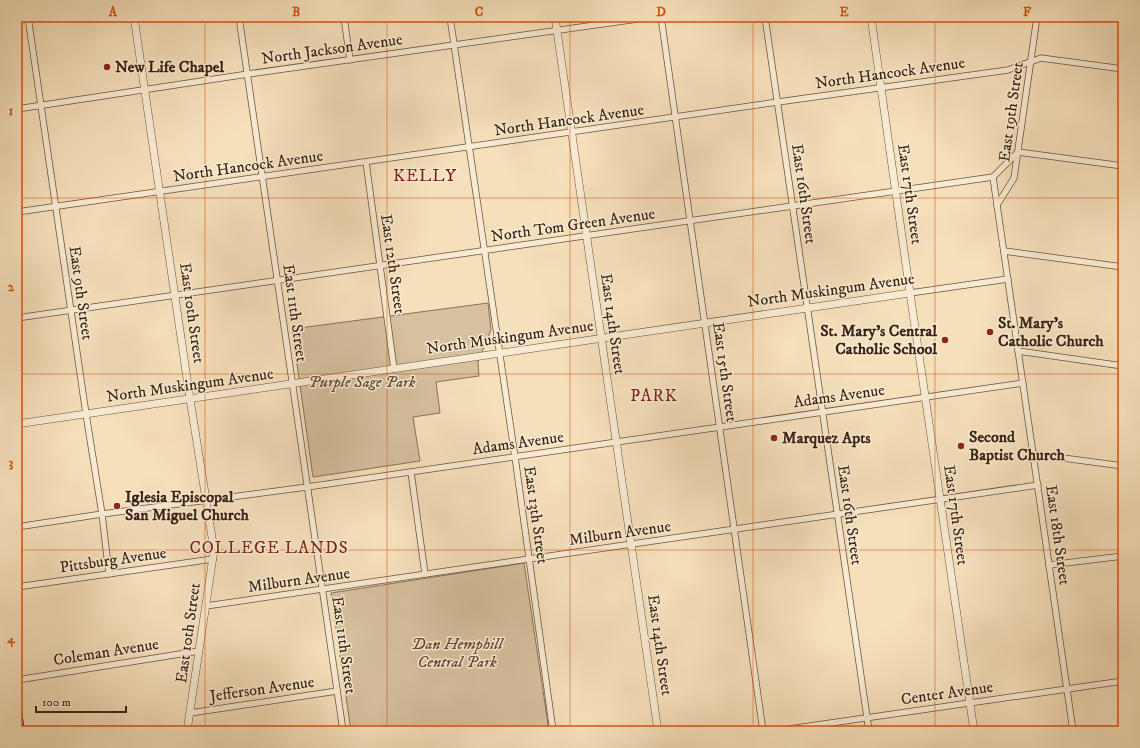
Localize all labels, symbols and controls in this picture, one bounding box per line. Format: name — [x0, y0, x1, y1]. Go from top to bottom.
text: A — [108, 4, 118, 20]
text: B — [292, 4, 300, 20]
text: C — [475, 4, 484, 20]
text: D — [656, 4, 666, 20]
text: E — [839, 4, 849, 20]
text: F — [1023, 4, 1032, 20]
street label: North Jackson Avenue — [260, 29, 404, 69]
street label: North Hancock Avenue — [814, 53, 967, 93]
place label: New Life Chapel — [115, 57, 225, 77]
street label: East 19th Street — [994, 61, 1028, 163]
marker: New Life Chapel — [102, 62, 112, 72]
street label: North Hancock Avenue — [493, 100, 646, 140]
text: 1 — [9, 103, 14, 119]
street label: East 16th Street — [787, 143, 821, 245]
street label: East 17th Street — [893, 143, 927, 245]
street label: North Hancock Avenue — [172, 146, 325, 186]
district label: KELLY — [393, 165, 457, 187]
street label: North Tom Green Avenue — [490, 204, 657, 246]
street label: East 12th Street — [376, 213, 410, 315]
street label: East 9th Street — [65, 245, 97, 341]
street label: East 10th Street — [175, 261, 209, 365]
street label: East 11th Street — [278, 263, 312, 363]
street label: North Muskingum Avenue — [746, 268, 916, 312]
street label: East 14th Street — [596, 272, 630, 376]
text: 2 — [8, 279, 15, 295]
place label: St. Mary's Catholic Church — [998, 313, 1104, 351]
street label: North Muskingum Avenue — [425, 315, 595, 359]
street label: East 15th Street — [708, 321, 742, 423]
place label: St. Mary's Central Catholic School — [820, 321, 938, 359]
marker: St. Mary's Catholic Church — [985, 327, 995, 337]
marker: St. Mary's Central Catholic School — [940, 335, 950, 345]
street label: North Muskingum Avenue — [105, 363, 275, 407]
park label: Purple Sage Park — [309, 372, 416, 392]
street label: Adams Avenue — [792, 380, 886, 412]
district label: PARK — [630, 385, 678, 407]
street label: Adams Avenue — [471, 427, 565, 459]
place label: Second Baptist Church — [969, 427, 1066, 465]
place label: Marquez Apts — [782, 428, 871, 449]
marker: Marquez Apts — [769, 433, 779, 443]
marker: Second Baptist Church — [956, 441, 966, 451]
text: 3 — [9, 455, 14, 471]
street label: East 16th Street — [833, 464, 867, 566]
street label: East 17th Street — [939, 464, 973, 566]
street label: East 13th Street — [519, 465, 553, 565]
street label: East 18th Street — [1041, 484, 1075, 586]
place label: Iglesia Episcopal San Miguel Church — [125, 487, 250, 525]
marker: Iglesia Episcopal San Miguel Church — [112, 501, 122, 511]
street label: Milburn Avenue — [568, 516, 673, 550]
district label: COLLEGE LANDS — [189, 537, 349, 559]
street label: Pittsburg Avenue — [58, 543, 168, 577]
street label: Milburn Avenue — [247, 563, 352, 597]
street label: East 10th Street — [171, 581, 205, 685]
street label: East 14th Street — [643, 593, 677, 697]
street label: East 11th Street — [327, 595, 361, 695]
text: 4 — [6, 631, 15, 648]
street label: Coleman Avenue — [52, 634, 161, 670]
park label: Dan Hemphill Central Park — [411, 634, 505, 672]
street label: Jefferson Avenue — [207, 672, 316, 707]
street label: Center Avenue — [900, 677, 995, 709]
scale bar — [36, 688, 126, 714]
text: 100 m — [42, 695, 71, 710]

